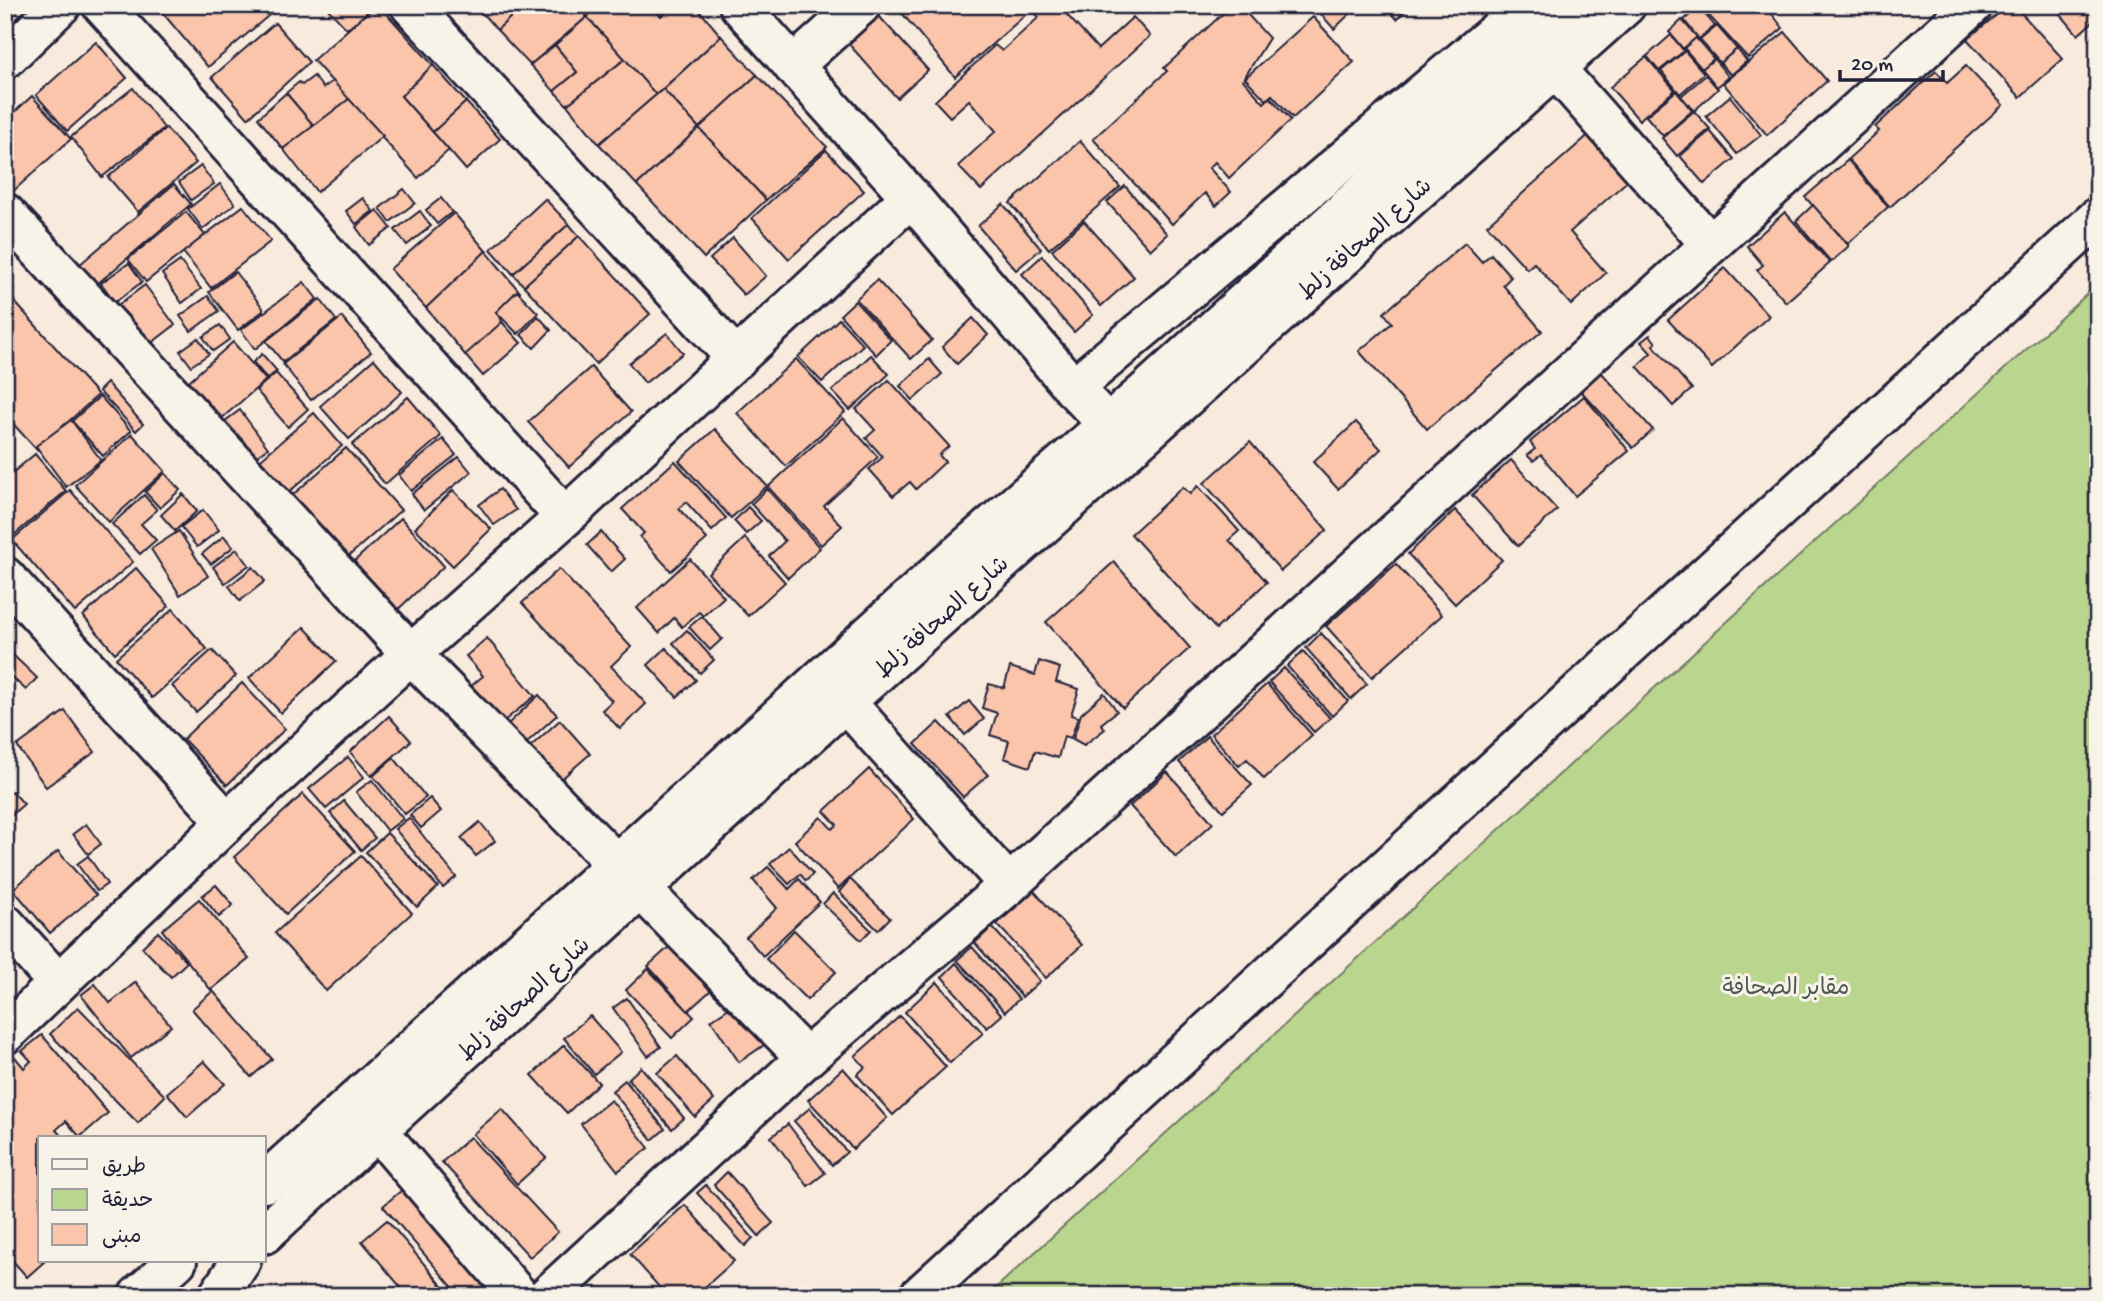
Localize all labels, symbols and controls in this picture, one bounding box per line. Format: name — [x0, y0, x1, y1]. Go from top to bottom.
scale bar — [1840, 38, 1944, 82]
text: 20 m — [1851, 54, 1893, 79]
street label: شارع الصحافة زلط — [1294, 174, 1439, 308]
street label: شارع الصحافة زلط — [871, 552, 1016, 686]
street label: شارع الصحافة زلط — [454, 933, 597, 1068]
park label: مقابر الصحافة — [1723, 976, 1849, 1003]
legend — [38, 1136, 266, 1262]
text: طريق — [102, 1156, 146, 1181]
text: حديقة — [102, 1190, 153, 1215]
text: مبنى — [102, 1226, 141, 1251]

